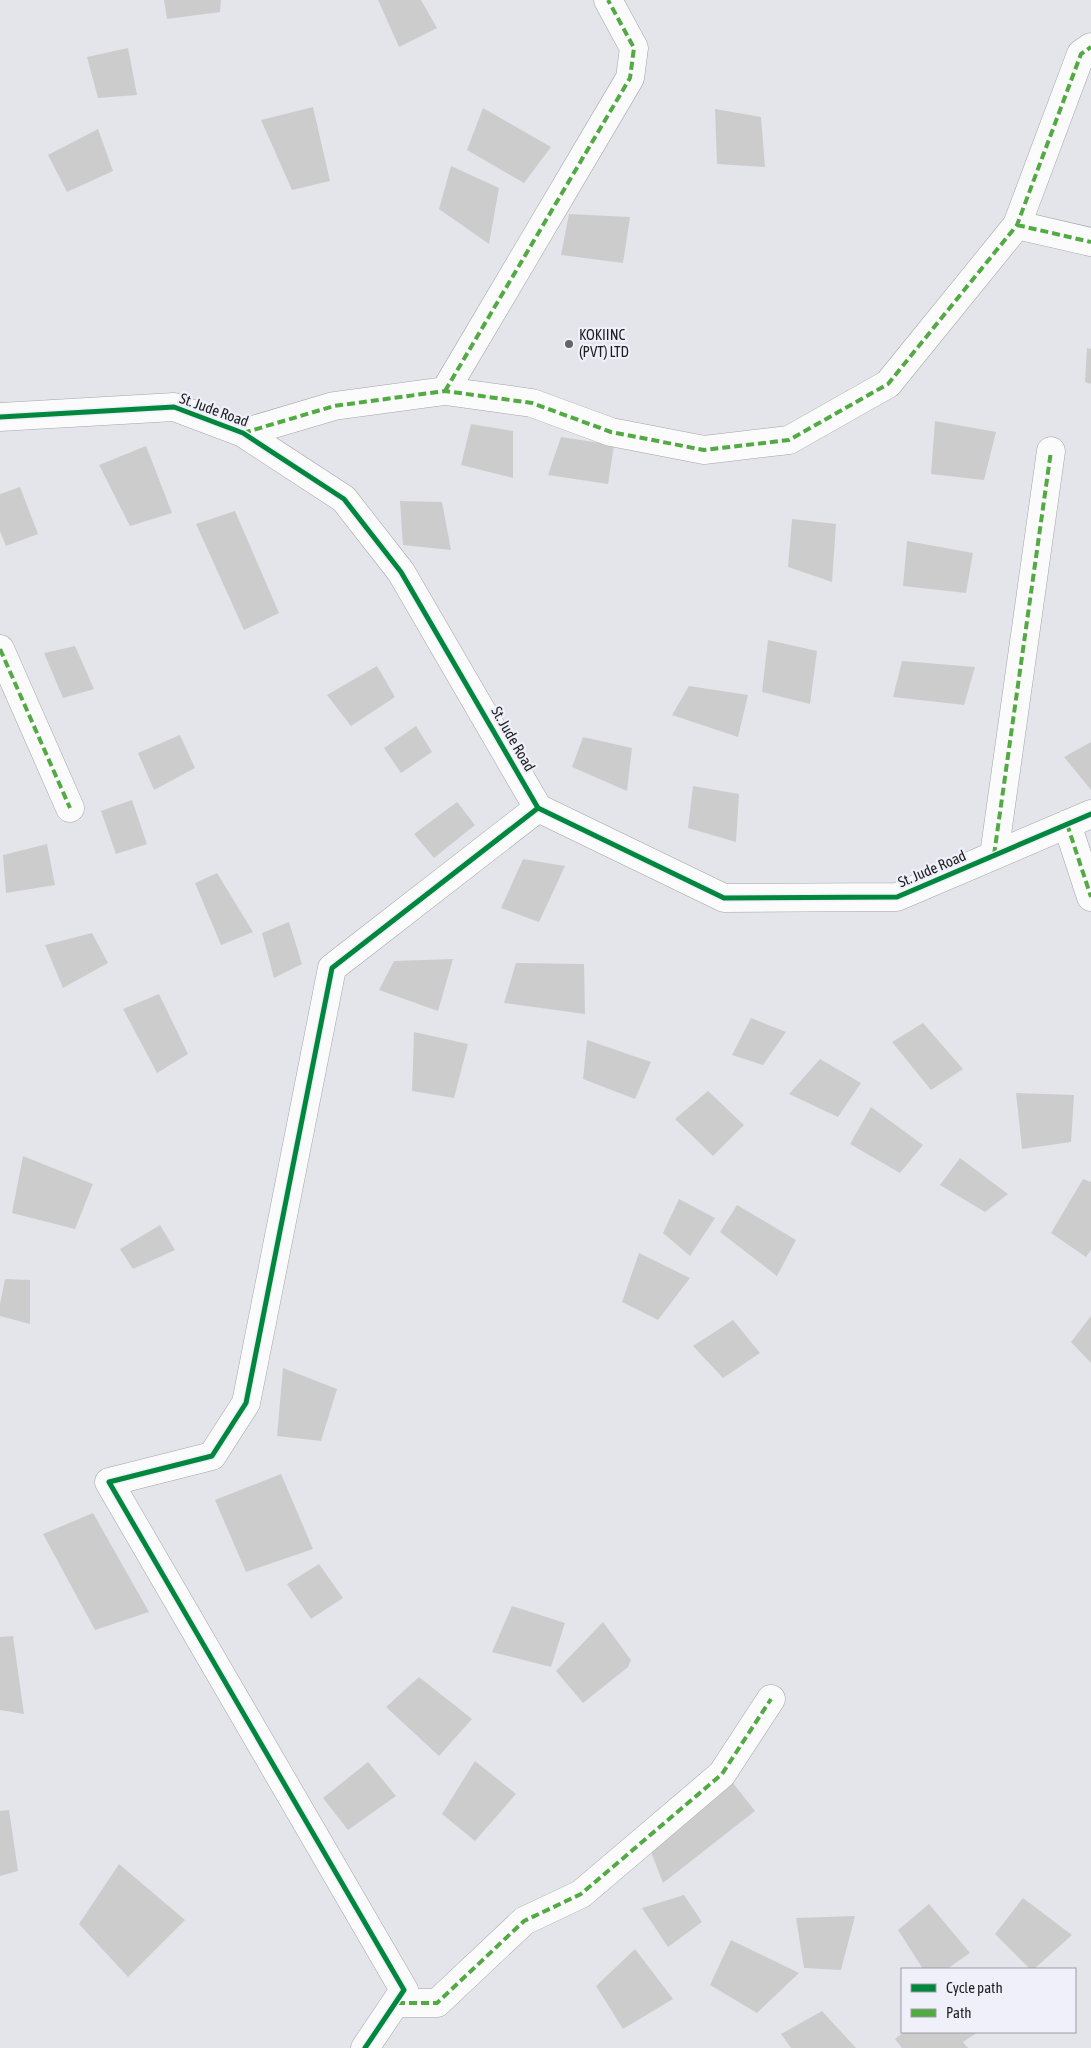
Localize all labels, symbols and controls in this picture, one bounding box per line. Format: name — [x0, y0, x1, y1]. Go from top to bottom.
place label: KOKIINC (PVT) LTD — [579, 326, 629, 360]
marker: KOKIINC (PVT) LTD — [563, 338, 575, 350]
street label: St. Jude Road — [177, 389, 251, 430]
street label: St. Jude Road — [488, 703, 539, 774]
street label: St. Jude Road — [895, 847, 968, 890]
legend — [901, 1968, 1076, 2033]
text: Cycle path — [946, 1979, 1003, 1996]
text: Path — [946, 2004, 972, 2021]

